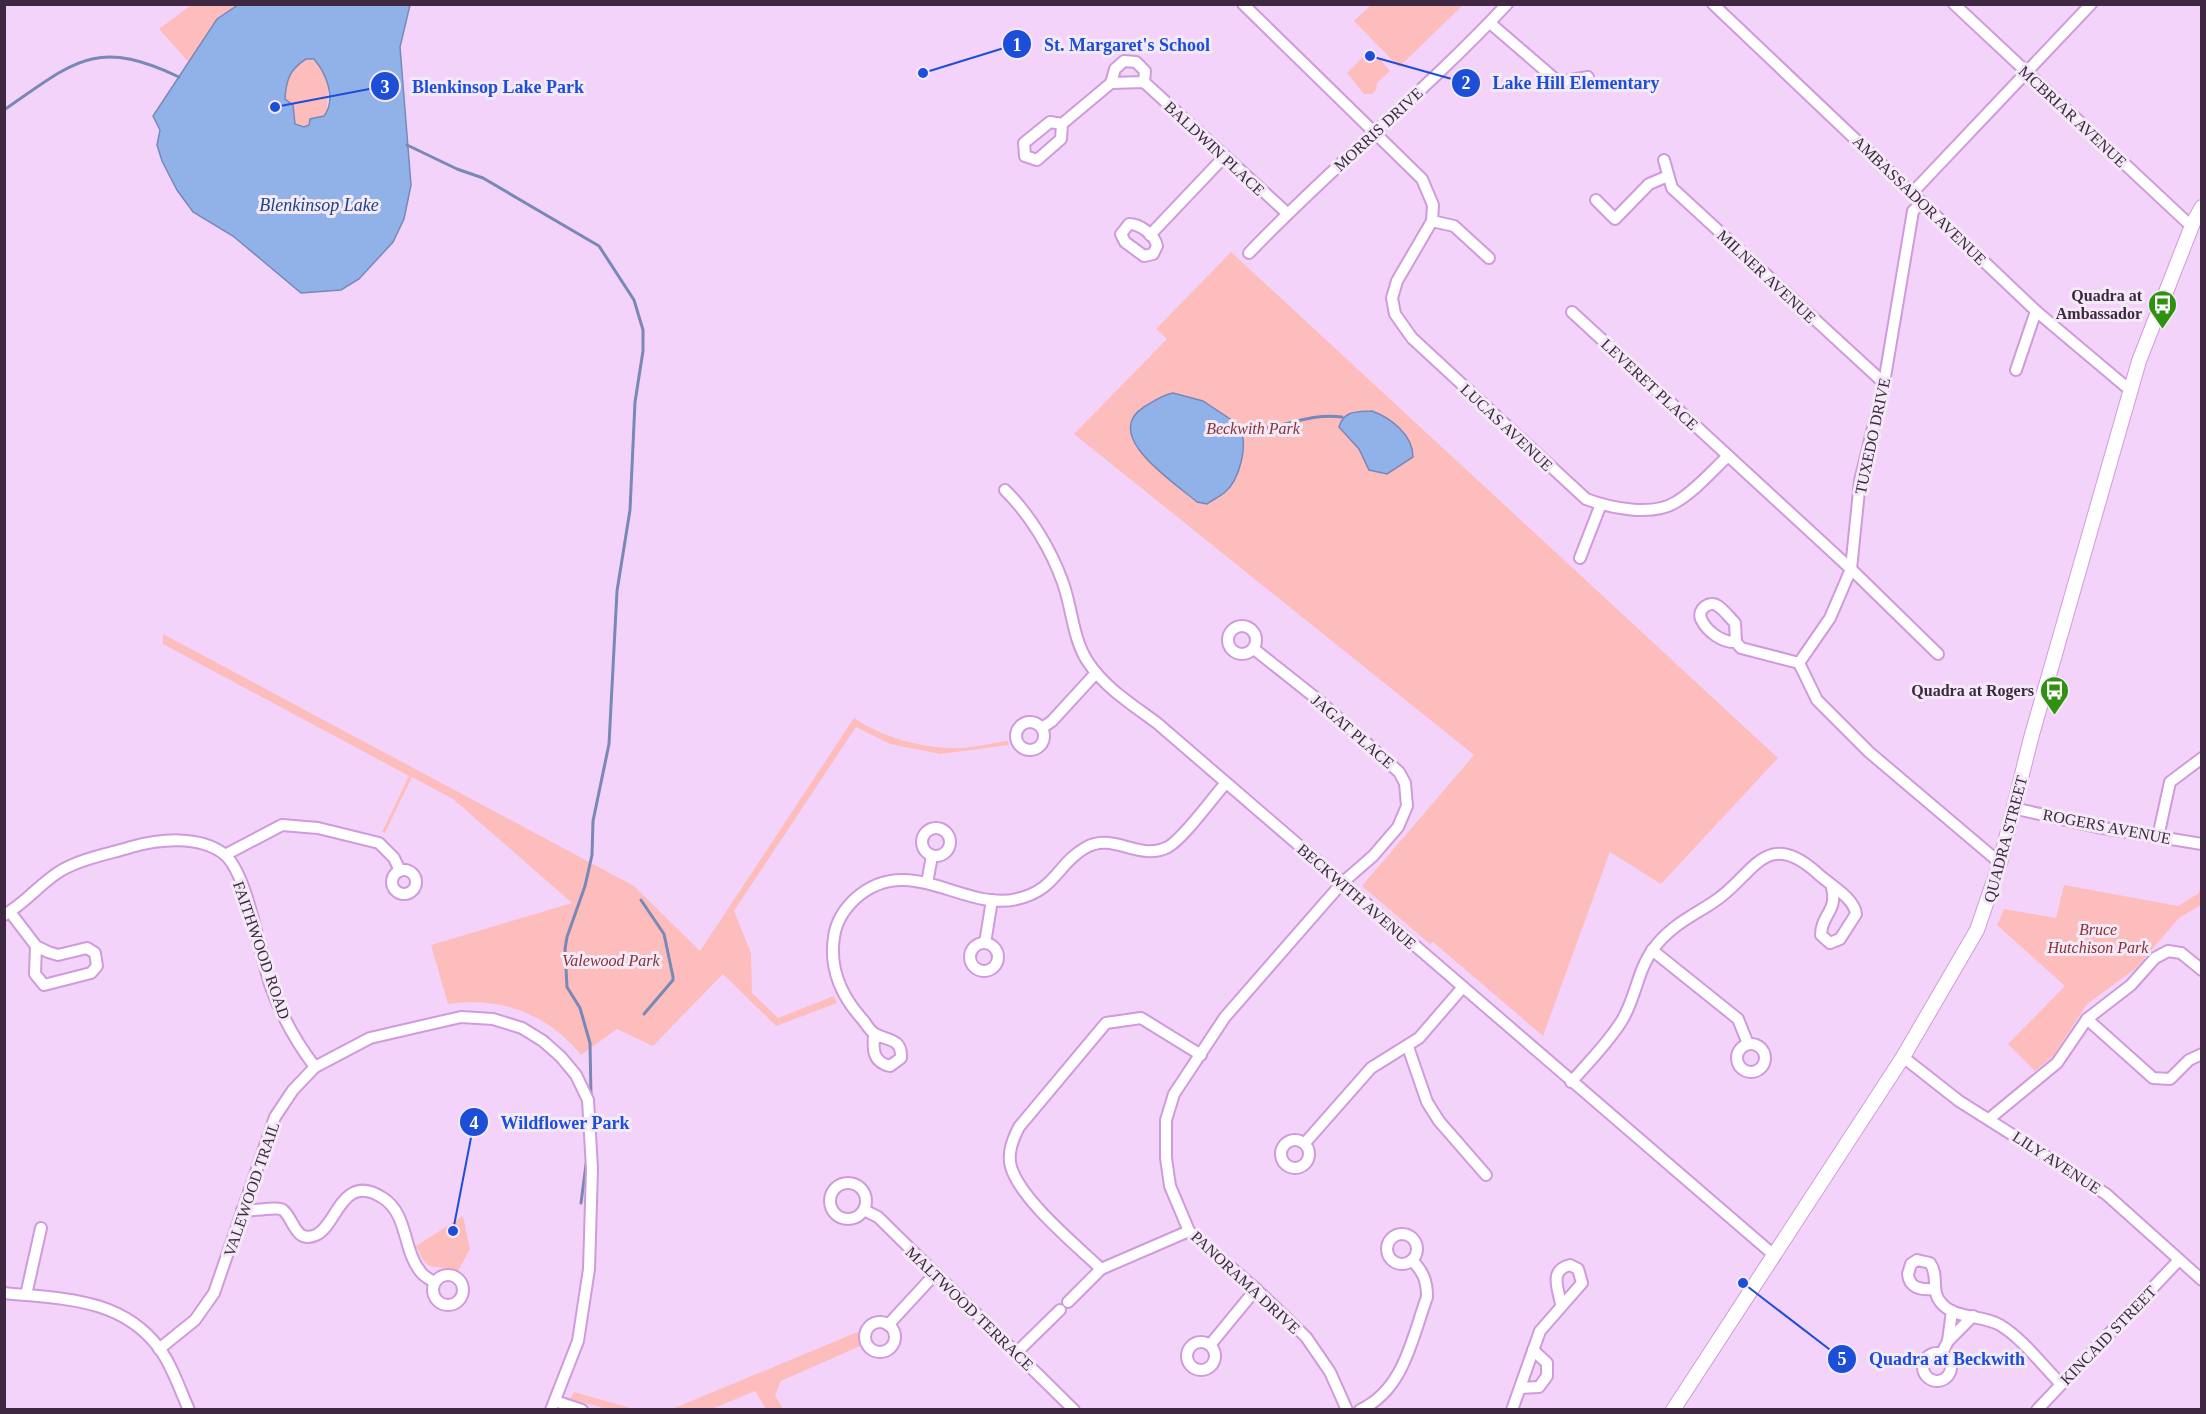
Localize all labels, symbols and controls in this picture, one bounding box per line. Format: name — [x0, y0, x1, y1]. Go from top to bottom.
callout: St. Margaret's School — [1002, 26, 1222, 62]
text: 1 — [1013, 35, 1022, 55]
text: St. Margaret's School — [1044, 35, 1210, 55]
street label: MCBRIAR AVENUE — [2015, 62, 2130, 171]
callout: Lake Hill Elementary — [1451, 65, 1672, 101]
callout: Blenkinsop Lake Park — [370, 68, 596, 104]
text: 2 — [1462, 73, 1471, 93]
text: Lake Hill Elementary — [1493, 73, 1659, 93]
text: 3 — [381, 77, 390, 97]
text: Blenkinsop Lake Park — [412, 77, 584, 97]
street label: MORRIS DRIVE — [1331, 84, 1426, 175]
street label: BALDWIN PLACE — [1161, 98, 1268, 199]
street label: AMBASSADOR AVENUE — [1850, 132, 1990, 268]
water label: Blenkinsop Lake — [259, 195, 379, 215]
street label: MILNER AVENUE — [1714, 226, 1819, 326]
place label: Quadra at Ambassador — [2056, 287, 2143, 322]
bus stop icon: Quadra at Ambassador — [2147, 288, 2179, 330]
street label: LEVERET PLACE — [1598, 335, 1701, 433]
street label: TUXEDO DRIVE — [1852, 376, 1893, 496]
street label: LUCAS AVENUE — [1457, 380, 1556, 474]
park label: Beckwith Park — [1206, 420, 1301, 437]
bus stop icon: Quadra at Rogers — [2039, 674, 2071, 716]
place label: Quadra at Rogers — [1911, 682, 2034, 700]
street label: JAGAT PLACE — [1308, 691, 1397, 772]
street label: QUADRA STREET — [1980, 774, 2031, 904]
street label: ROGERS AVENUE — [2041, 806, 2172, 847]
street label: BECKWITH AVENUE — [1294, 840, 1419, 952]
street label: FAITHWOOD ROAD — [230, 879, 293, 1021]
park label: Bruce Hutchison Park — [2047, 921, 2149, 956]
park label: Valewood Park — [562, 952, 661, 969]
callout: Wildflower Park — [459, 1104, 642, 1140]
text: 4 — [470, 1113, 479, 1133]
text: Wildflower Park — [501, 1113, 629, 1133]
street label: VALEWOOD TRAIL — [220, 1120, 282, 1259]
street label: LILY AVENUE — [2010, 1128, 2104, 1197]
street label: PANORAMA DRIVE — [1188, 1228, 1303, 1337]
street label: MALTWOOD TERRACE — [903, 1243, 1037, 1374]
street label: KINCAID STREET — [2057, 1282, 2160, 1388]
callout: Quadra at Beckwith — [1827, 1341, 2037, 1377]
text: 5 — [1838, 1349, 1847, 1369]
text: Quadra at Beckwith — [1869, 1349, 2025, 1369]

